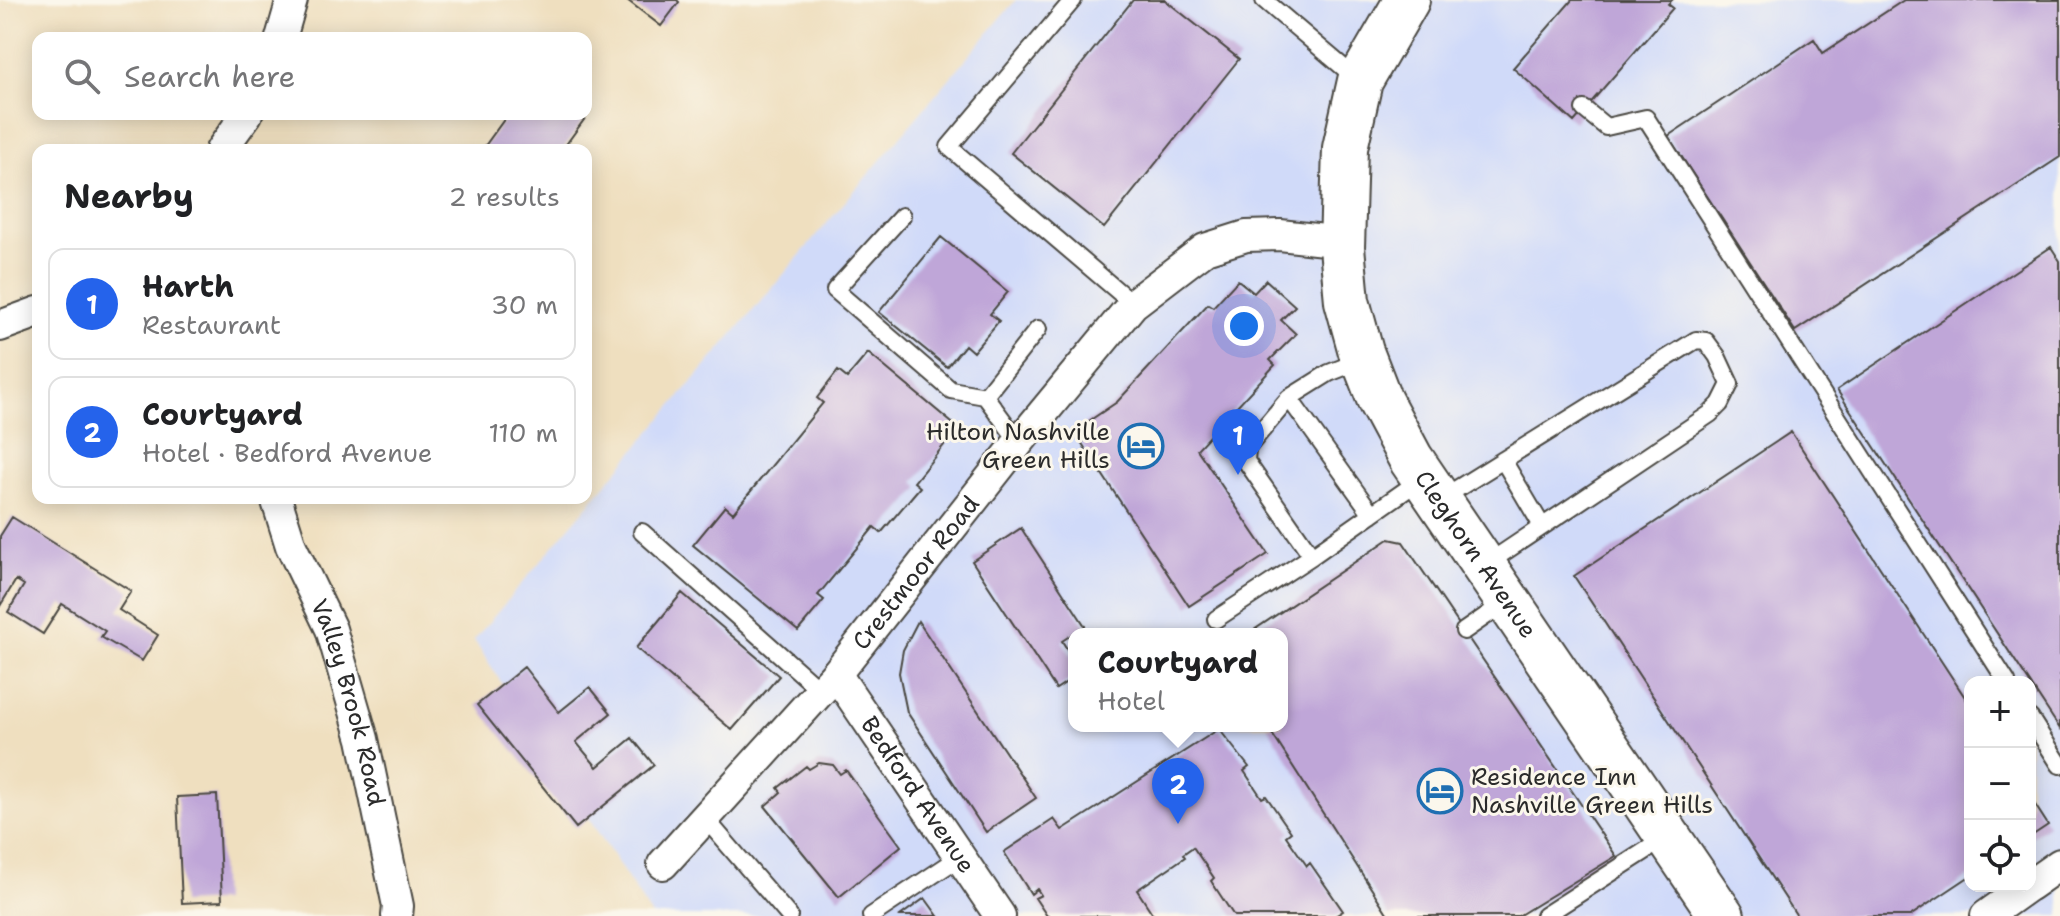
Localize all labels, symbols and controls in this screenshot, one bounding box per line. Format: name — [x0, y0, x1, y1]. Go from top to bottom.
search box — [32, 32, 592, 120]
icon: search — [60, 54, 104, 98]
text: Search here — [124, 56, 295, 97]
text: Nearby — [64, 173, 194, 219]
text: 2 results — [448, 179, 560, 214]
text: Harth — [142, 266, 234, 307]
text: 1 — [86, 287, 98, 322]
text: 30 m — [491, 287, 558, 322]
your location — [1224, 306, 1264, 346]
text: Restaurant — [142, 307, 281, 342]
text: Courtyard — [142, 394, 303, 435]
pin: 1 — [1212, 409, 1264, 475]
text: 2 — [83, 415, 101, 450]
text: 110 m — [488, 415, 558, 450]
place label: Hilton Nashville Green Hills — [926, 416, 1110, 476]
hotel icon: Hilton Nashville Green Hills — [1117, 422, 1165, 470]
text: Hotel · Bedford Avenue — [142, 435, 433, 470]
street label: Cleghorn Avenue — [1407, 464, 1544, 645]
street label: Crestmoor Road — [845, 489, 987, 656]
street label: Valley Brook Road — [303, 594, 393, 809]
popup — [1068, 628, 1288, 732]
text: Courtyard — [1098, 642, 1258, 683]
map controls — [1964, 676, 2036, 892]
button: + — [1964, 676, 2036, 748]
text: Hotel — [1098, 683, 1165, 718]
street label: Bedford Avenue — [853, 710, 982, 880]
button: − — [1964, 748, 2036, 820]
pin: 2 — [1152, 758, 1204, 824]
place label: Residence Inn Nashville Green Hills — [1471, 761, 1713, 821]
hotel icon: Residence Inn Nashville Green Hills — [1416, 767, 1464, 815]
button: locate — [1964, 820, 2036, 892]

